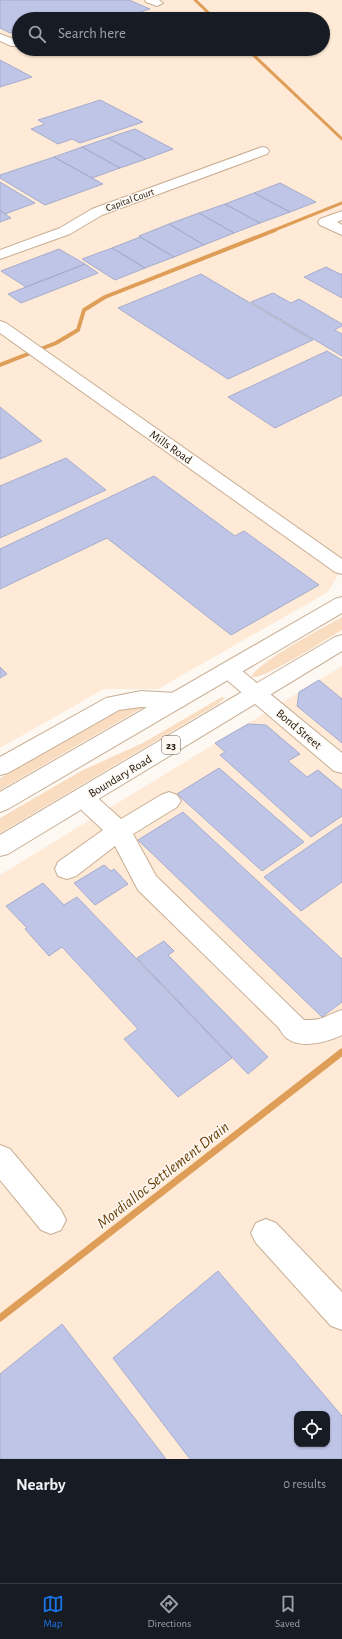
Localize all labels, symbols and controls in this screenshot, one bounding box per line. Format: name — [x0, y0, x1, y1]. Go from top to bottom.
search box — [12, 12, 330, 56]
icon: search — [26, 23, 48, 45]
text: Search here — [58, 26, 126, 41]
street label: Capital Court — [105, 186, 156, 213]
street label: Mills Road — [148, 428, 194, 466]
street label: Bond Street — [274, 707, 324, 751]
road number: 23 — [162, 736, 180, 754]
street label: Boundary Road — [86, 753, 154, 800]
water label: Mordialloc Settlement Drain — [94, 1119, 232, 1231]
map controls — [294, 1411, 330, 1447]
button: locate — [294, 1411, 330, 1447]
text: Nearby — [16, 1476, 66, 1493]
text: 0 results — [283, 1478, 326, 1491]
tab: Map — [42, 1593, 64, 1630]
tab: Directions — [147, 1593, 191, 1630]
tab: Saved — [275, 1593, 300, 1630]

